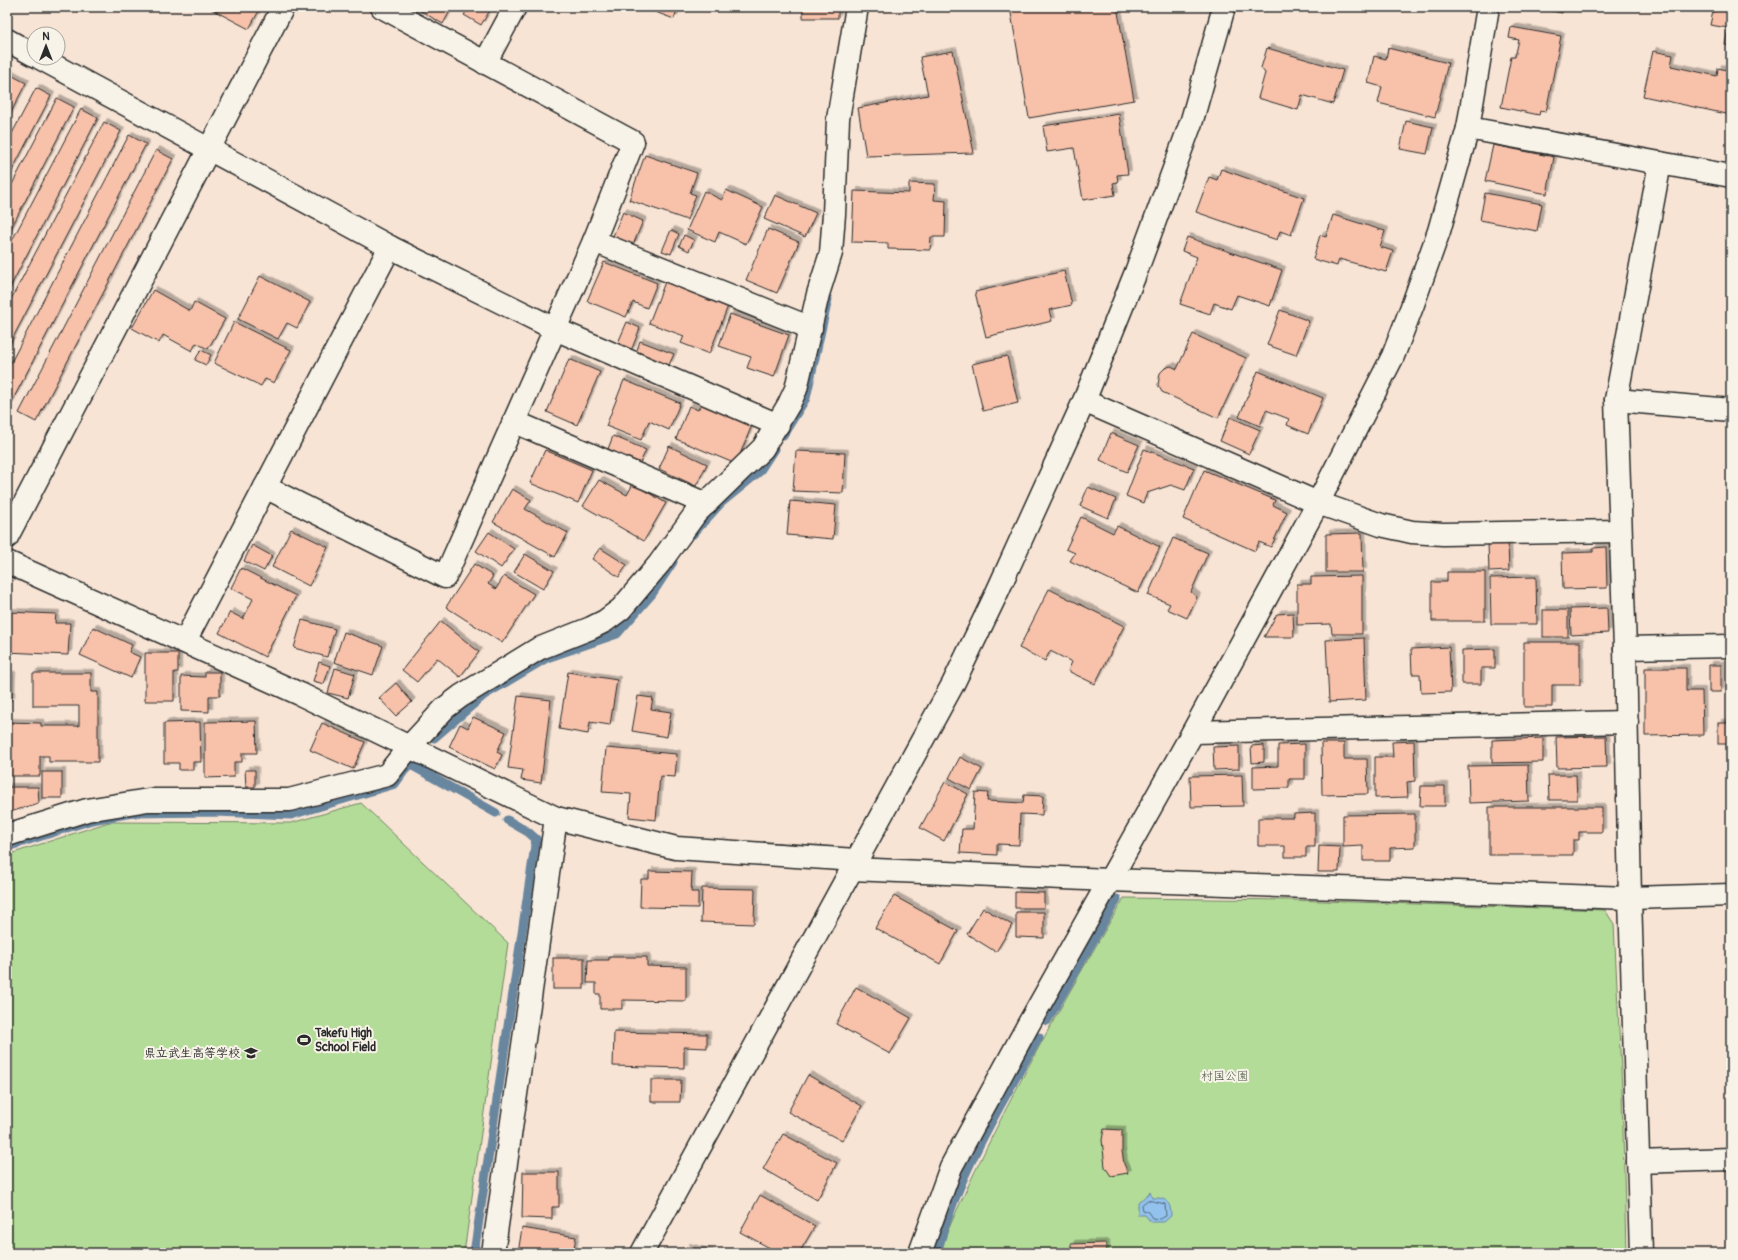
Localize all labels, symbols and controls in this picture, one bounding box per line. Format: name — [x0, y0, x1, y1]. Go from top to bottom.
north arrow — [26, 26, 66, 66]
text: N — [42, 30, 50, 43]
place label: Takefu High School Field — [314, 1026, 376, 1055]
sports icon: Takefu High School Field — [296, 1032, 312, 1048]
school or university icon: 県立武生高等学校 — [243, 1045, 259, 1061]
place label: 県立武生高等学校 — [144, 1046, 240, 1061]
park label: 村国公園 — [1201, 1069, 1249, 1084]

